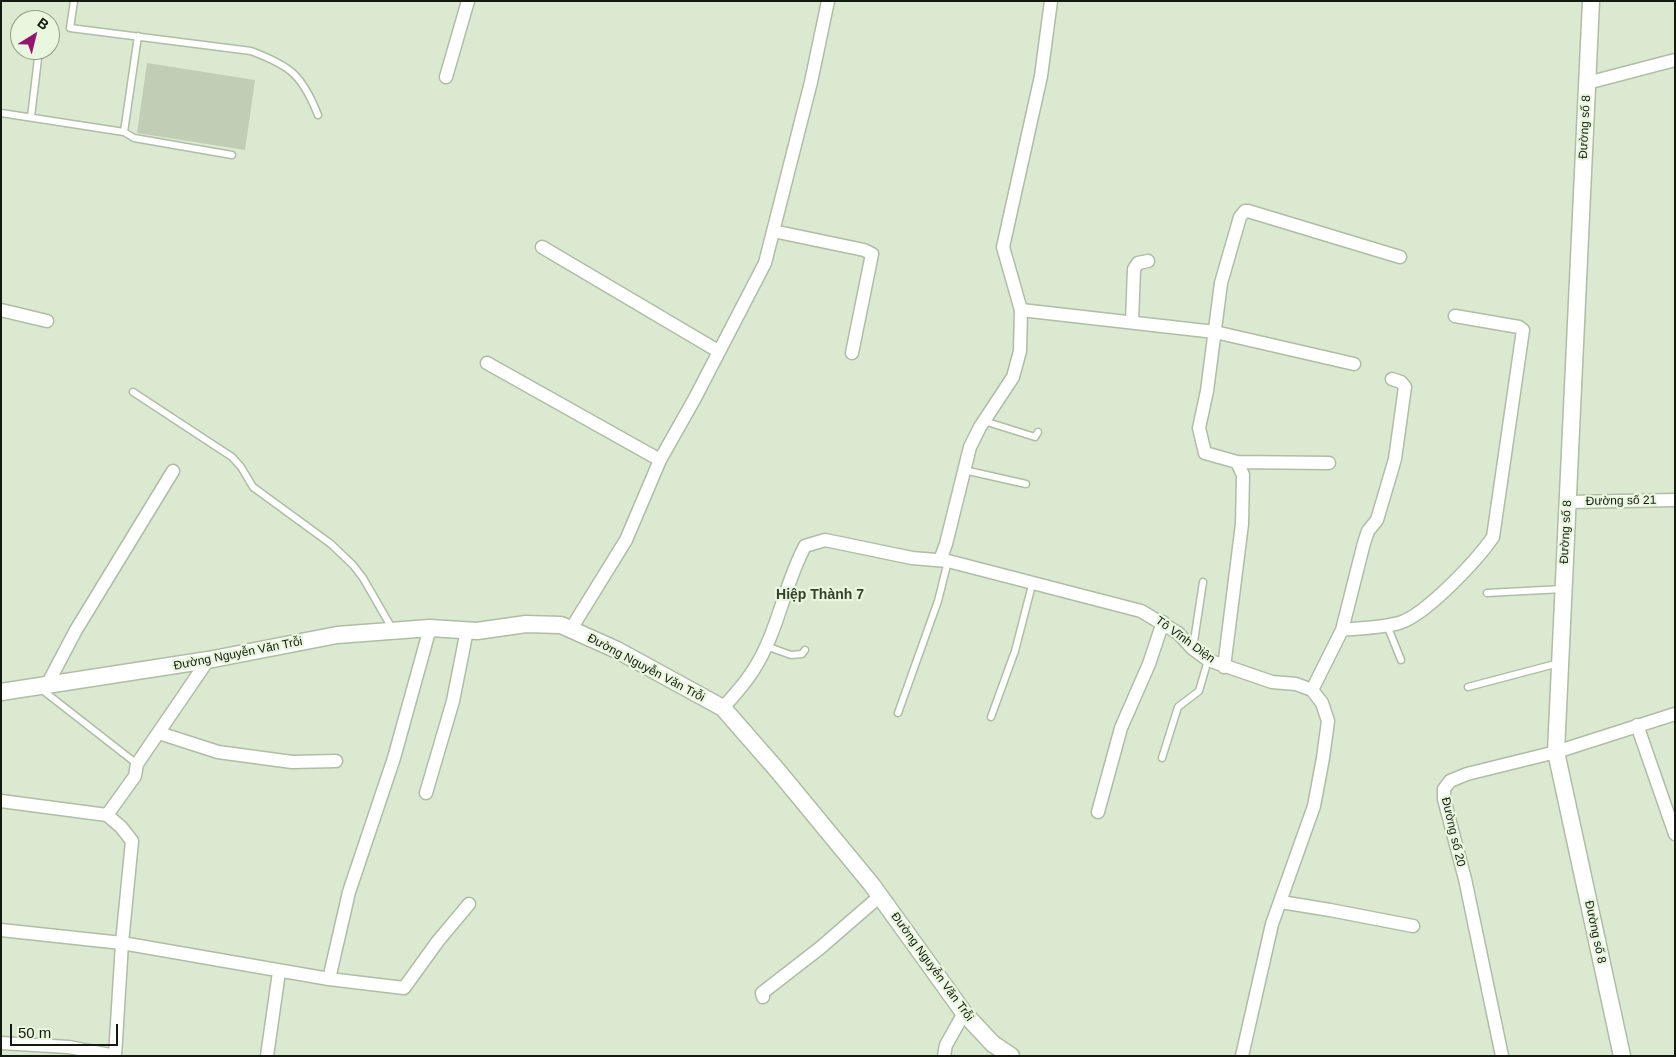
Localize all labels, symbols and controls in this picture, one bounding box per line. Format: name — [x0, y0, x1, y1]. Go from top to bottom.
north arrow — [10, 10, 60, 60]
text: B — [34, 14, 52, 33]
street label: Đường số 8 — [1576, 95, 1594, 159]
street label: Đường số 21 — [1586, 493, 1656, 509]
street label: Đường số 8 — [1557, 500, 1575, 564]
district label: Hiệp Thành 7 — [776, 587, 864, 603]
street label: Tô Vĩnh Diện — [1152, 614, 1218, 666]
street label: Đường Nguyễn Văn Trỗi — [585, 631, 707, 705]
street label: Đường Nguyễn Văn Trỗi — [172, 634, 304, 674]
street label: Đường số 20 — [1438, 796, 1468, 868]
street label: Đường số 8 — [1581, 899, 1609, 965]
street label: Đường Nguyễn Văn Trỗi — [888, 910, 976, 1024]
scale bar — [12, 1014, 120, 1046]
text: 50 m — [18, 1024, 51, 1041]

